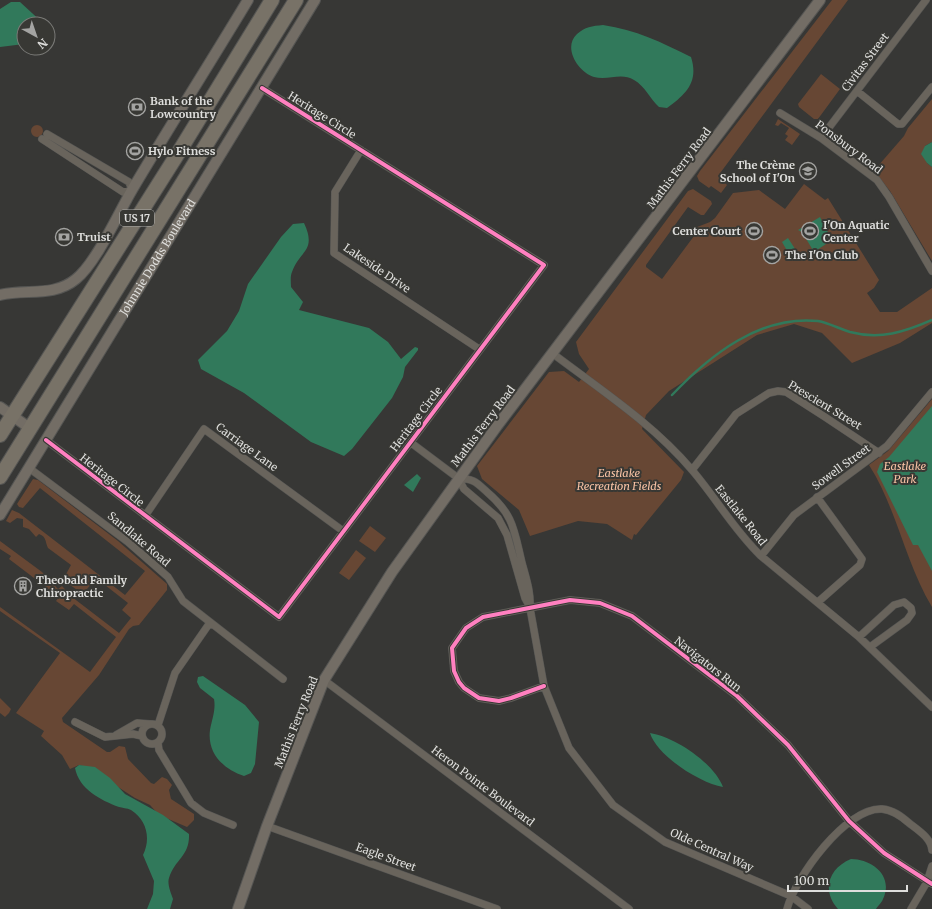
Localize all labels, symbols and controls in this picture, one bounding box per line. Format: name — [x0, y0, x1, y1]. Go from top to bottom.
north arrow — [16, 16, 56, 56]
street label: Civitas Street — [838, 29, 892, 94]
text: N — [34, 36, 50, 52]
street label: Heritage Circle — [285, 88, 359, 142]
place label: Bank of the Lowcountry — [150, 94, 216, 121]
bank icon: Bank of the Lowcountry — [127, 97, 147, 117]
street label: Ponsbury Road — [813, 117, 886, 177]
street label: Mathis Ferry Road — [644, 125, 714, 211]
sports icon: Hylo Fitness — [125, 141, 145, 161]
place label: Hylo Fitness — [148, 144, 216, 158]
place label: The Crème School of I'On — [720, 158, 796, 185]
school or university icon: The Crème School of I'On — [798, 161, 818, 181]
street label: Johnnie Dodds Boulevard — [116, 196, 199, 319]
road number: US 17 — [120, 210, 154, 226]
place label: I'On Aquatic Center — [823, 218, 890, 245]
sports icon: Center Court — [744, 221, 764, 241]
sports icon: I'On Aquatic Center — [800, 221, 820, 241]
place label: Center Court — [673, 224, 742, 238]
bank icon: Truist — [54, 227, 74, 247]
place label: Truist — [77, 230, 111, 244]
street label: Lakeside Drive — [341, 240, 413, 296]
sports icon: The I'On Club — [762, 245, 782, 265]
place label: The I'On Club — [785, 248, 859, 262]
street label: Prescient Street — [786, 378, 865, 433]
street label: Mathis Ferry Road — [448, 383, 518, 469]
street label: Heritage Circle — [387, 384, 445, 454]
street label: Carriage Lane — [213, 420, 281, 474]
street label: Sowell Street — [809, 441, 874, 493]
street label: Heritage Circle — [77, 451, 147, 510]
park label: Eastlake Park — [884, 459, 927, 486]
park label: Eastlake Recreation Fields — [577, 466, 662, 493]
street label: Eastlake Road — [712, 482, 770, 548]
street label: Sandlake Road — [105, 509, 174, 570]
place label: Theobald Family Chiropractic — [36, 573, 128, 600]
building icon: Theobald Family Chiropractic — [13, 576, 33, 596]
street label: Navigators Run — [672, 633, 745, 695]
street label: Mathis Ferry Road — [271, 674, 321, 770]
street label: Heron Pointe Boulevard — [429, 743, 537, 829]
street label: Olde Central Way — [668, 825, 756, 875]
street label: Eagle Street — [354, 840, 419, 875]
scale bar — [788, 867, 907, 893]
text: 100 m — [794, 873, 829, 888]

